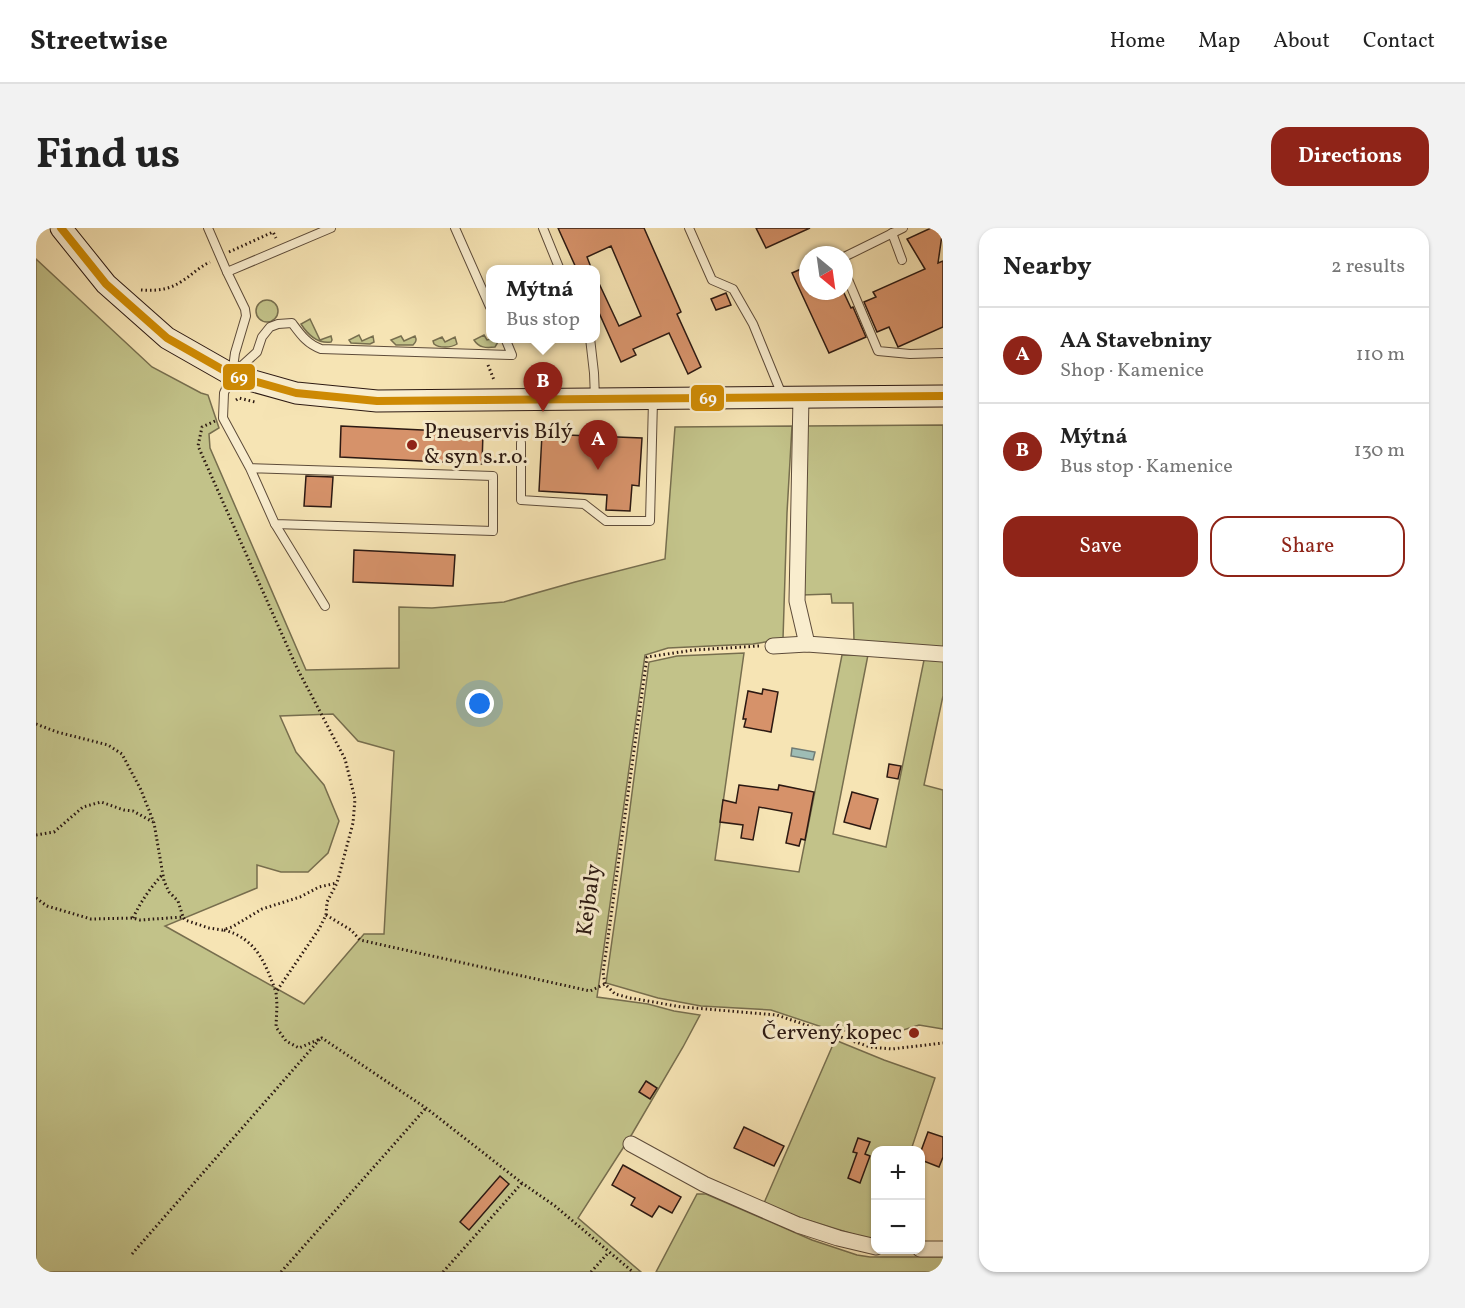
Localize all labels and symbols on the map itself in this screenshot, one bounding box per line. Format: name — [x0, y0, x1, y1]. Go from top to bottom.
north arrow — [799, 246, 853, 300]
pin: B — [524, 362, 562, 412]
line badge: 69 — [222, 363, 256, 391]
text: 69 — [230, 368, 248, 390]
line badge: 69 — [690, 384, 725, 412]
text: 69 — [699, 389, 717, 411]
place label: Pneuservis Bílý & syn s.r.o. — [424, 417, 573, 473]
pin: A — [578, 420, 618, 470]
marker: Pneuservis Bílý & syn s.r.o. — [405, 438, 419, 452]
your location — [465, 689, 494, 718]
street label: Kejbaly — [570, 862, 610, 938]
place label: Červený kopec — [762, 1018, 902, 1049]
marker: Červený kopec — [907, 1026, 921, 1040]

